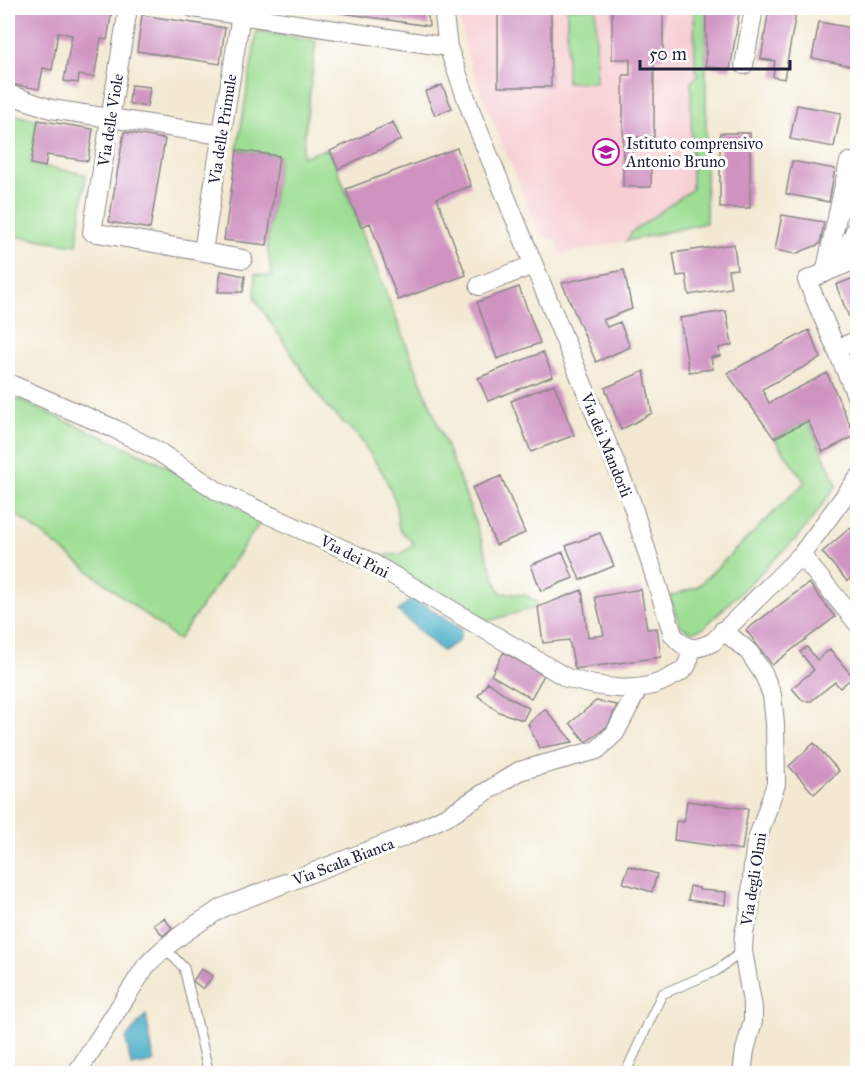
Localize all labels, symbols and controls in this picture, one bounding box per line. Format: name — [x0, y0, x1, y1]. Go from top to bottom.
scale bar — [640, 33, 790, 71]
text: 50 m — [649, 43, 687, 65]
street label: Via delle Viole — [94, 72, 127, 169]
street label: Via delle Primule — [204, 72, 241, 187]
place label: Istituto comprensivo Antonio Bruno — [625, 134, 763, 171]
school or university icon: Istituto comprensivo Antonio Bruno — [591, 137, 621, 167]
street label: Via dei Mandorli — [577, 389, 636, 501]
street label: Via dei Pini — [316, 531, 393, 582]
street label: Via degli Olmi — [737, 830, 771, 928]
street label: Via Scala Bianca — [289, 833, 397, 890]

